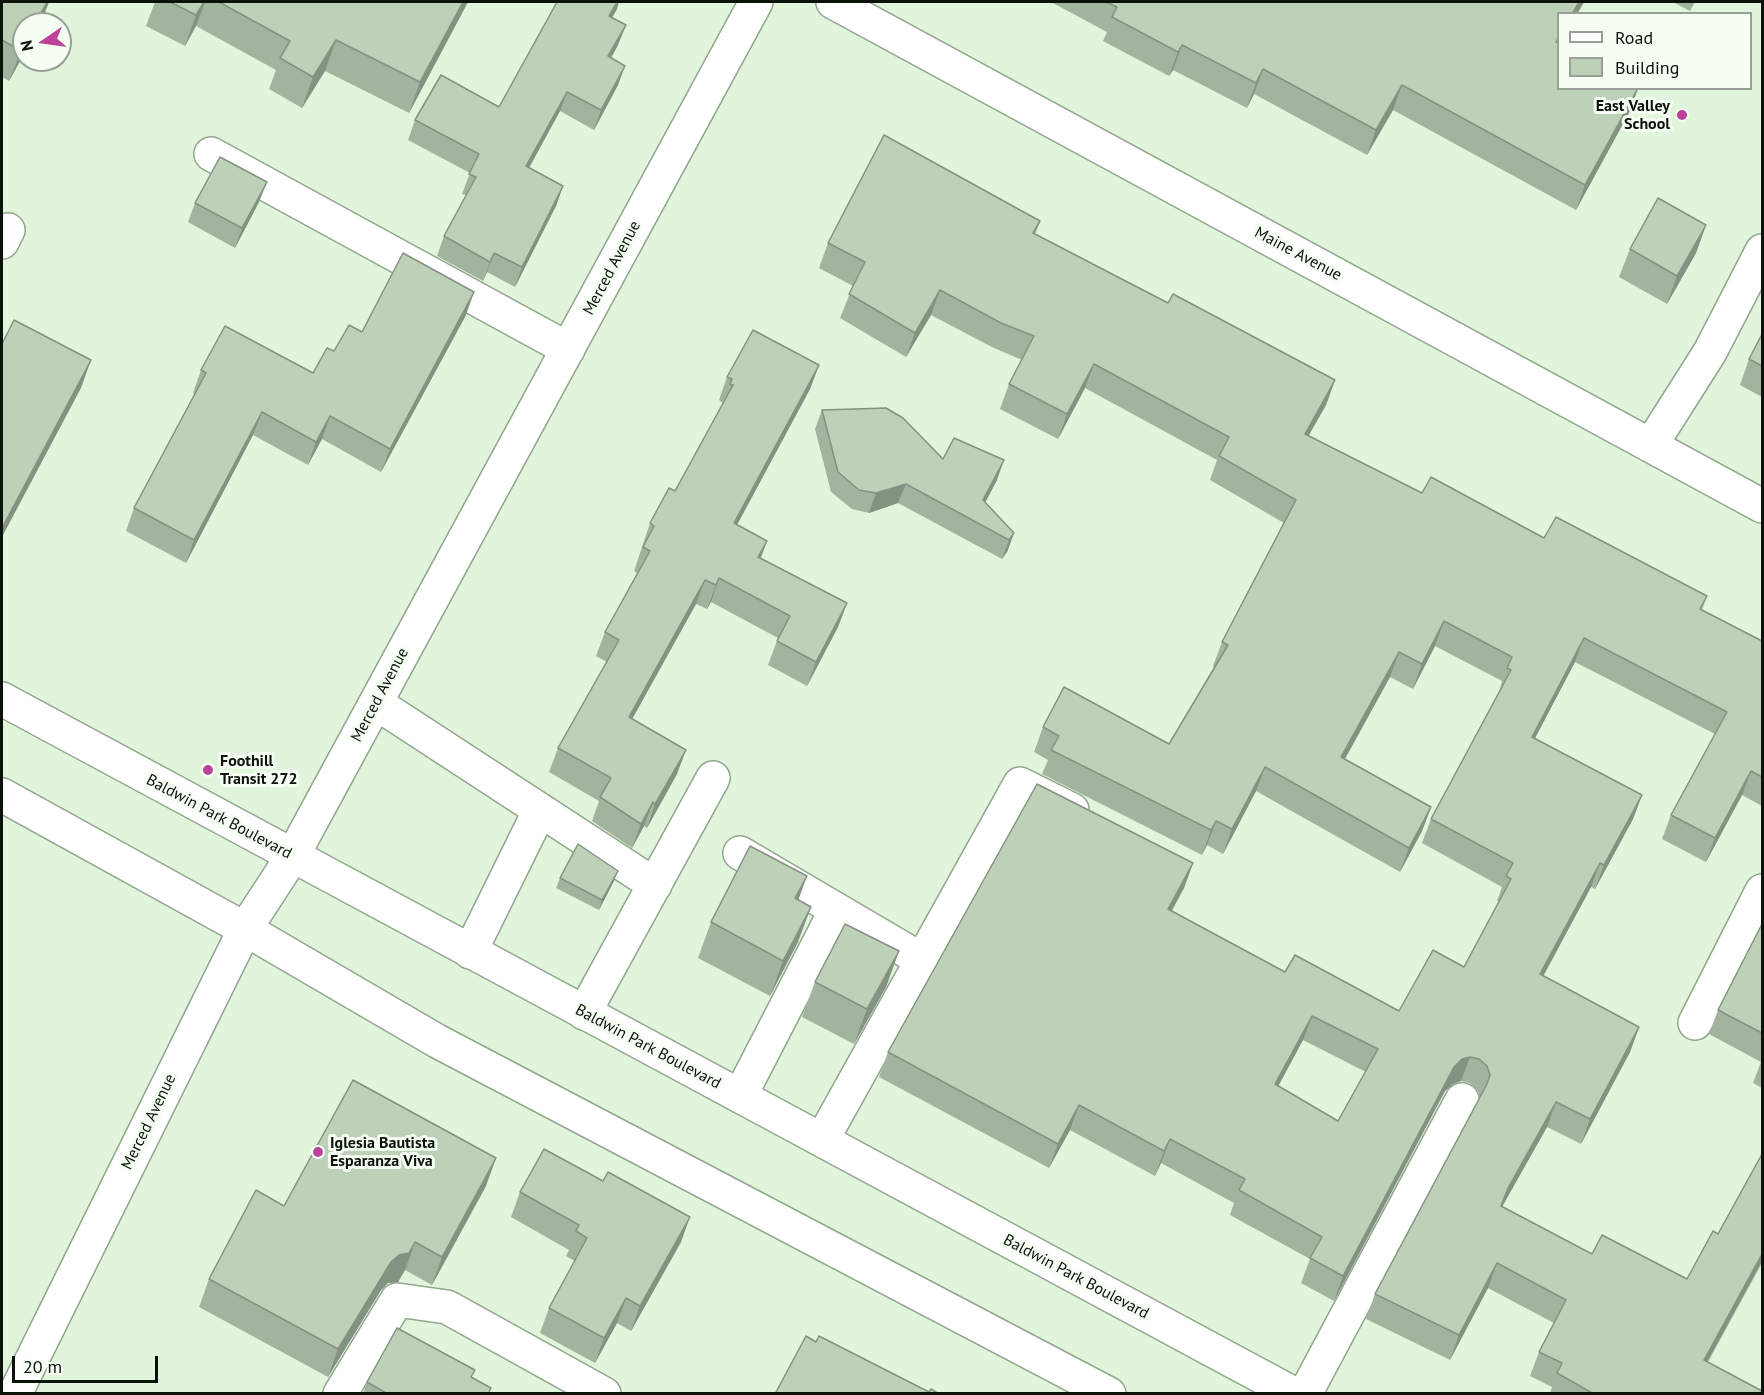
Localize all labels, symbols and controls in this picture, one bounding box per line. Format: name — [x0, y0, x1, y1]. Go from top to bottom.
north arrow — [12, 12, 72, 72]
legend — [1557, 12, 1752, 90]
text: Road — [1615, 26, 1653, 49]
text: N — [15, 38, 37, 53]
text: Building — [1615, 56, 1679, 79]
place label: East Valley School — [1596, 96, 1670, 134]
marker: East Valley School — [1675, 108, 1689, 122]
street label: Merced Avenue — [579, 218, 645, 318]
street label: Maine Avenue — [1251, 223, 1345, 285]
street label: Merced Avenue — [347, 645, 413, 745]
place label: Foothill Transit 272 — [220, 751, 298, 789]
marker: Foothill Transit 272 — [201, 763, 215, 777]
street label: Baldwin Park Boulevard — [143, 770, 295, 864]
street label: Baldwin Park Boulevard — [572, 1000, 724, 1094]
street label: Merced Avenue — [118, 1071, 180, 1173]
place label: Iglesia Bautista Esparanza Viva — [330, 1133, 435, 1171]
marker: Iglesia Bautista Esparanza Viva — [311, 1145, 325, 1159]
street label: Baldwin Park Boulevard — [1000, 1230, 1152, 1324]
scale bar — [15, 1344, 160, 1382]
text: 20 m — [23, 1355, 62, 1378]

